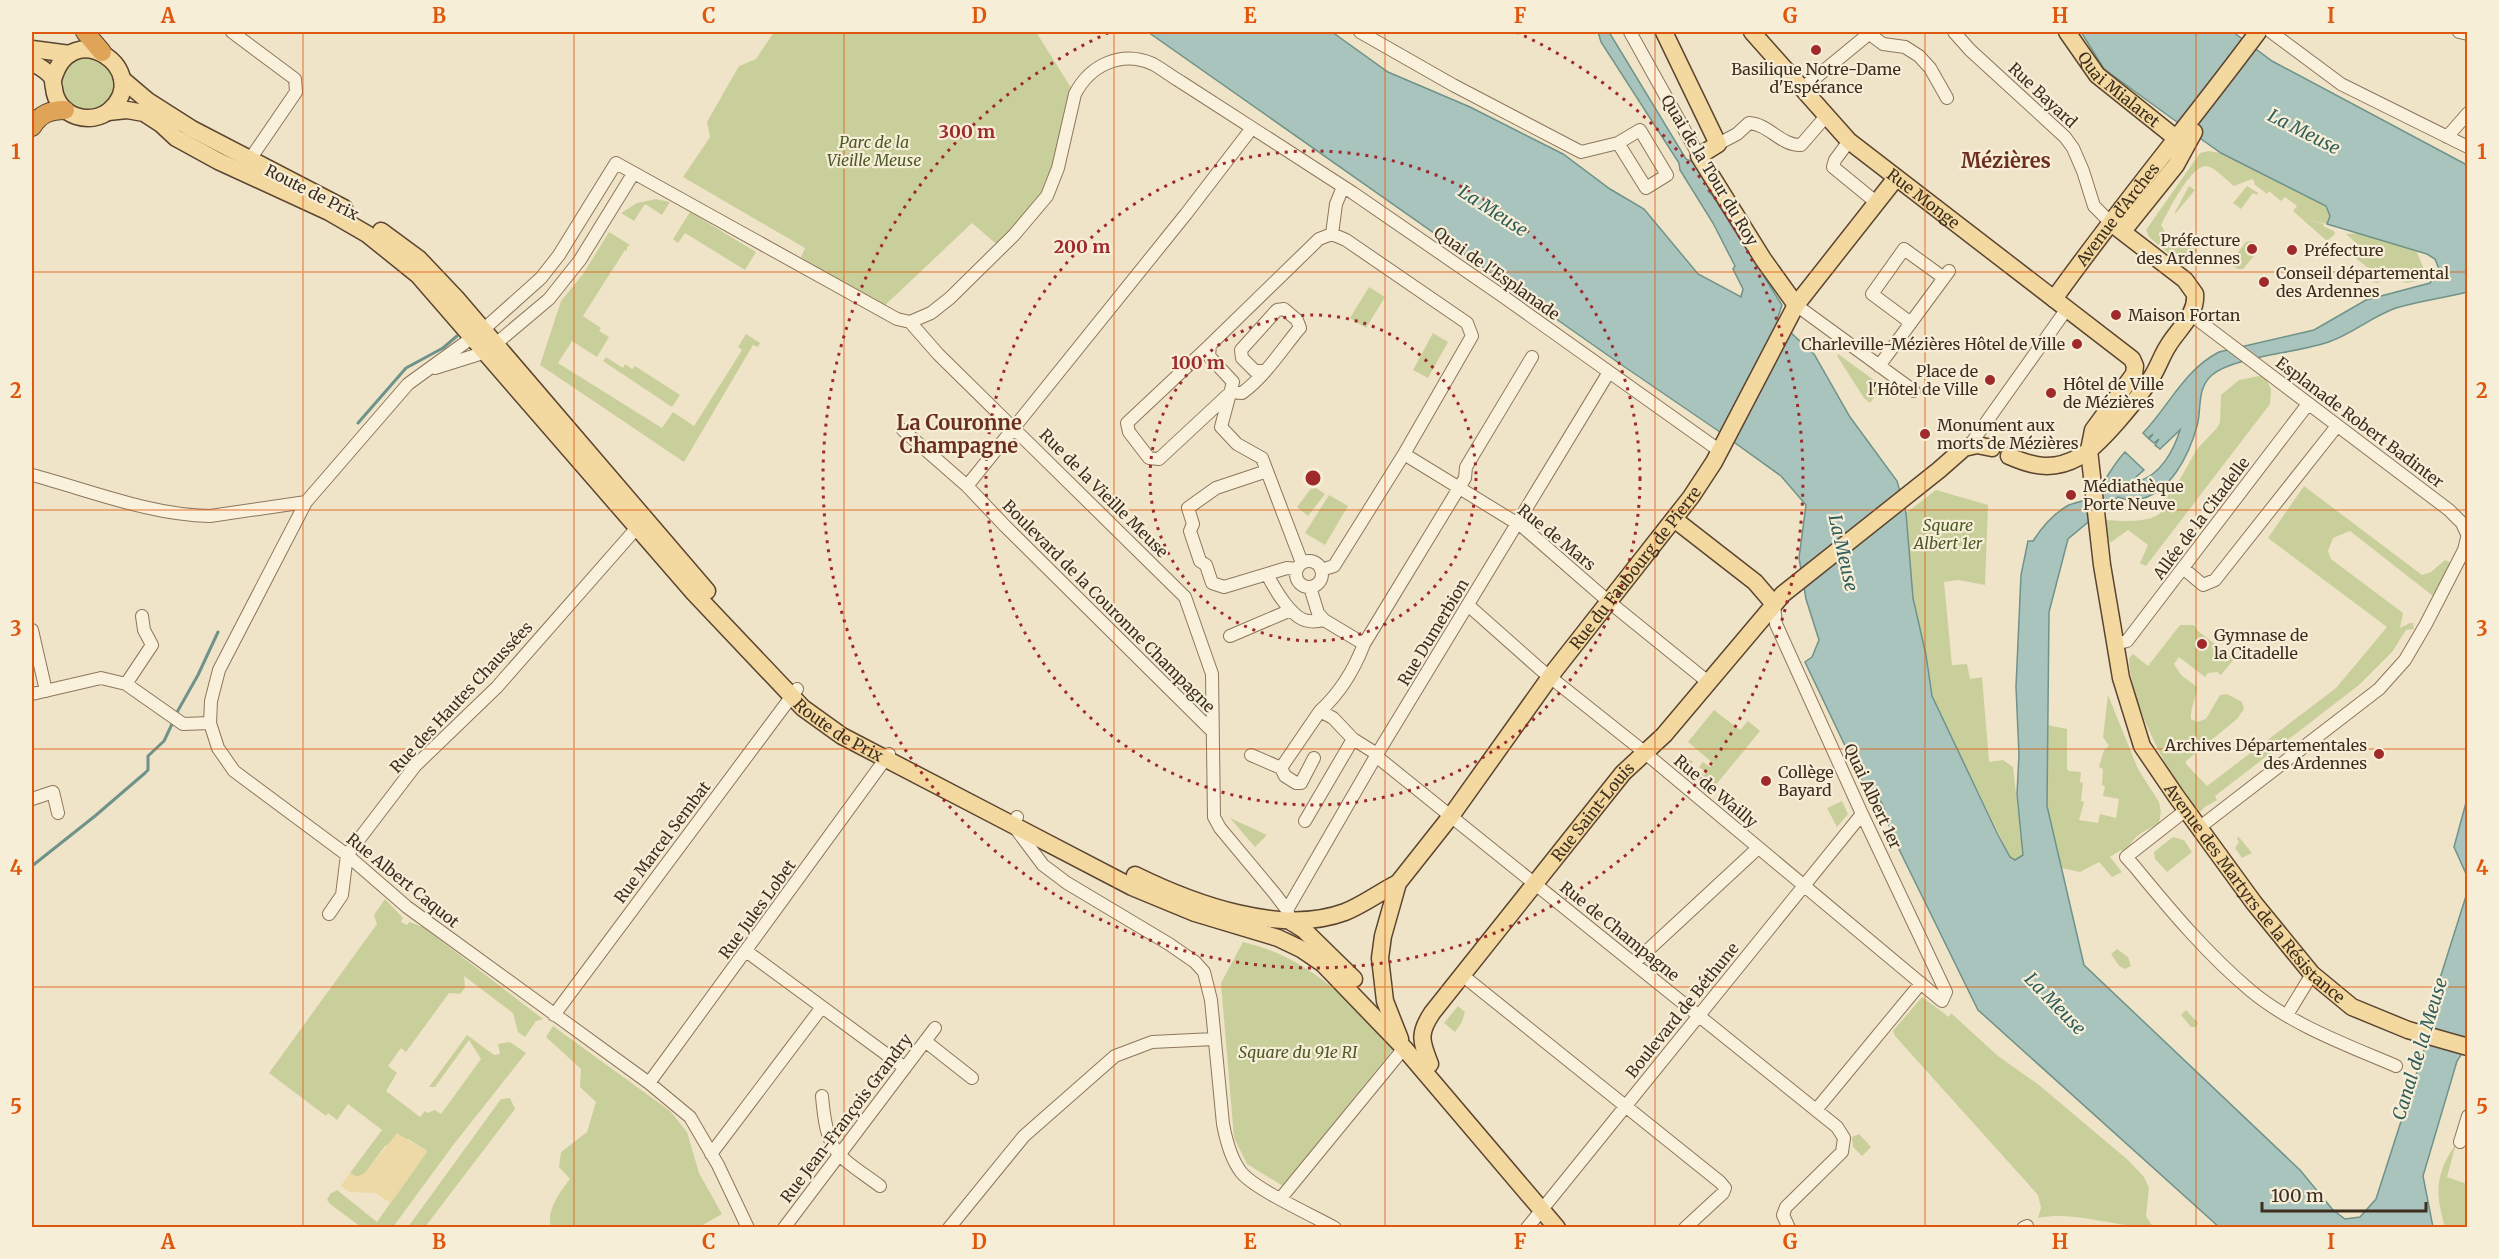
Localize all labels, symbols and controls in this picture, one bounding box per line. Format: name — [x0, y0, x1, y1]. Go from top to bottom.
text: A — [160, 3, 176, 28]
text: B — [432, 3, 446, 28]
text: C — [702, 3, 716, 28]
text: D — [971, 3, 987, 28]
text: E — [1243, 3, 1257, 28]
text: F — [1514, 3, 1527, 28]
text: G — [1783, 3, 1798, 28]
text: H — [2052, 3, 2068, 28]
text: I — [2327, 3, 2335, 28]
marker: Basilique Notre-Dame d'Espérance — [1809, 43, 1823, 57]
street label: Quai Mialaret — [2074, 48, 2164, 132]
street label: Rue Bayard — [2005, 58, 2082, 132]
place label: Basilique Notre-Dame d'Espérance — [1731, 59, 1901, 97]
street label: Quai de la Tour du Roy — [1657, 91, 1763, 250]
water label: La Meuse — [2264, 104, 2344, 160]
text: 300 m — [939, 120, 995, 143]
park label: Parc de la Vieille Meuse — [827, 132, 921, 170]
text: 1 — [11, 139, 21, 164]
text: 1 — [2477, 139, 2487, 164]
district label: Mézières — [1961, 148, 2051, 173]
street label: Avenue d'Arches — [2071, 158, 2164, 270]
street label: Route de Prix — [262, 160, 363, 224]
street label: Rue Monge — [1883, 164, 1964, 233]
water label: La Meuse — [1454, 180, 1532, 241]
street label: Quai de l'Esplanade — [1430, 222, 1564, 324]
place label: Préfecture des Ardennes — [2136, 230, 2240, 268]
text: 200 m — [1054, 235, 1110, 258]
place label: Préfecture — [2304, 240, 2383, 260]
marker: Préfecture des Ardennes — [2245, 242, 2259, 256]
marker: Préfecture — [2285, 243, 2299, 257]
place label: Conseil départemental des Ardennes — [2276, 263, 2449, 301]
marker: Conseil départemental des Ardennes — [2257, 275, 2271, 289]
place label: Maison Fortan — [2128, 305, 2241, 325]
marker: Maison Fortan — [2109, 308, 2123, 322]
place label: Charleville-Mézières Hôtel de Ville — [1801, 334, 2065, 354]
marker: Charleville-Mézières Hôtel de Ville — [2070, 337, 2084, 351]
text: 100 m — [1171, 351, 1225, 374]
street label: Esplanade Robert Badinter — [2272, 352, 2448, 492]
place label: Place de l'Hôtel de Ville — [1868, 361, 1978, 399]
marker: Place de l'Hôtel de Ville — [1983, 373, 1997, 387]
place label: Hôtel de Ville de Mézières — [2063, 374, 2164, 412]
text: 2 — [10, 378, 22, 403]
text: 2 — [2476, 378, 2488, 403]
marker: Hôtel de Ville de Mézières — [2044, 386, 2058, 400]
district label: La Couronne Champagne — [896, 410, 1022, 458]
place label: Monument aux morts de Mézières — [1937, 415, 2079, 453]
street label: Rue de la Vieille Meuse — [1035, 424, 1173, 562]
marker: Monument aux morts de Mézières — [1918, 427, 1932, 441]
street label: Allée de la Citadelle — [2148, 453, 2254, 584]
centre of rings — [1303, 468, 1323, 488]
place label: Médiathèque Porte Neuve — [2083, 476, 2184, 514]
street label: Rue du Faubourg de Pierre — [1565, 483, 1705, 653]
marker: Médiathèque Porte Neuve — [2064, 488, 2078, 502]
street label: Boulevard de la Couronne Champagne — [999, 496, 1219, 716]
street label: Rue de Mars — [1514, 500, 1600, 575]
water label: La Meuse — [1824, 512, 1863, 593]
park label: Square Albert 1er — [1912, 515, 1983, 553]
street label: Rue Dumerbion — [1393, 575, 1473, 689]
text: 3 — [10, 616, 22, 641]
text: 3 — [2476, 616, 2488, 641]
street label: Rue des Hautes Chaussées — [385, 617, 537, 777]
place label: Gymnase de la Citadelle — [2214, 625, 2308, 663]
marker: Gymnase de la Citadelle — [2195, 637, 2209, 651]
street label: Route de Prix — [789, 694, 887, 766]
place label: Archives Départementales des Ardennes — [2164, 735, 2367, 773]
street label: Quai Albert 1er — [1840, 740, 1906, 852]
marker: Archives Départementales des Ardennes — [2372, 747, 2386, 761]
street label: Rue de Wailly — [1670, 750, 1762, 832]
street label: Rue Saint-Louis — [1547, 758, 1638, 865]
place label: Collège Bayard — [1778, 762, 1834, 800]
marker: Collège Bayard — [1759, 774, 1773, 788]
street label: Rue Marcel Sembat — [610, 776, 715, 907]
street label: Avenue des Martyrs de la Résistance — [2160, 779, 2349, 1007]
street label: Rue Albert Caquot — [343, 828, 464, 932]
text: 4 — [10, 855, 23, 880]
street label: Rue Jules Lobet — [714, 855, 800, 962]
text: 4 — [2476, 855, 2489, 880]
street label: Rue de Champagne — [1556, 877, 1684, 985]
street label: Boulevard de Béthune — [1621, 938, 1743, 1082]
water label: La Meuse — [2020, 968, 2091, 1040]
water label: Canal de la Meuse — [2387, 975, 2452, 1123]
street label: Rue Jean-François Grandry — [776, 1029, 917, 1206]
park label: Square du 91e RI — [1239, 1042, 1358, 1062]
text: 5 — [10, 1094, 22, 1119]
text: 5 — [2476, 1094, 2488, 1119]
scale bar — [2262, 1175, 2426, 1213]
text: 100 m — [2271, 1184, 2324, 1207]
text: A — [160, 1229, 176, 1254]
text: B — [432, 1229, 446, 1254]
text: C — [702, 1229, 716, 1254]
text: D — [971, 1229, 987, 1254]
text: E — [1243, 1229, 1257, 1254]
text: F — [1514, 1229, 1527, 1254]
text: G — [1783, 1229, 1798, 1254]
text: H — [2052, 1229, 2068, 1254]
text: I — [2327, 1229, 2335, 1254]

